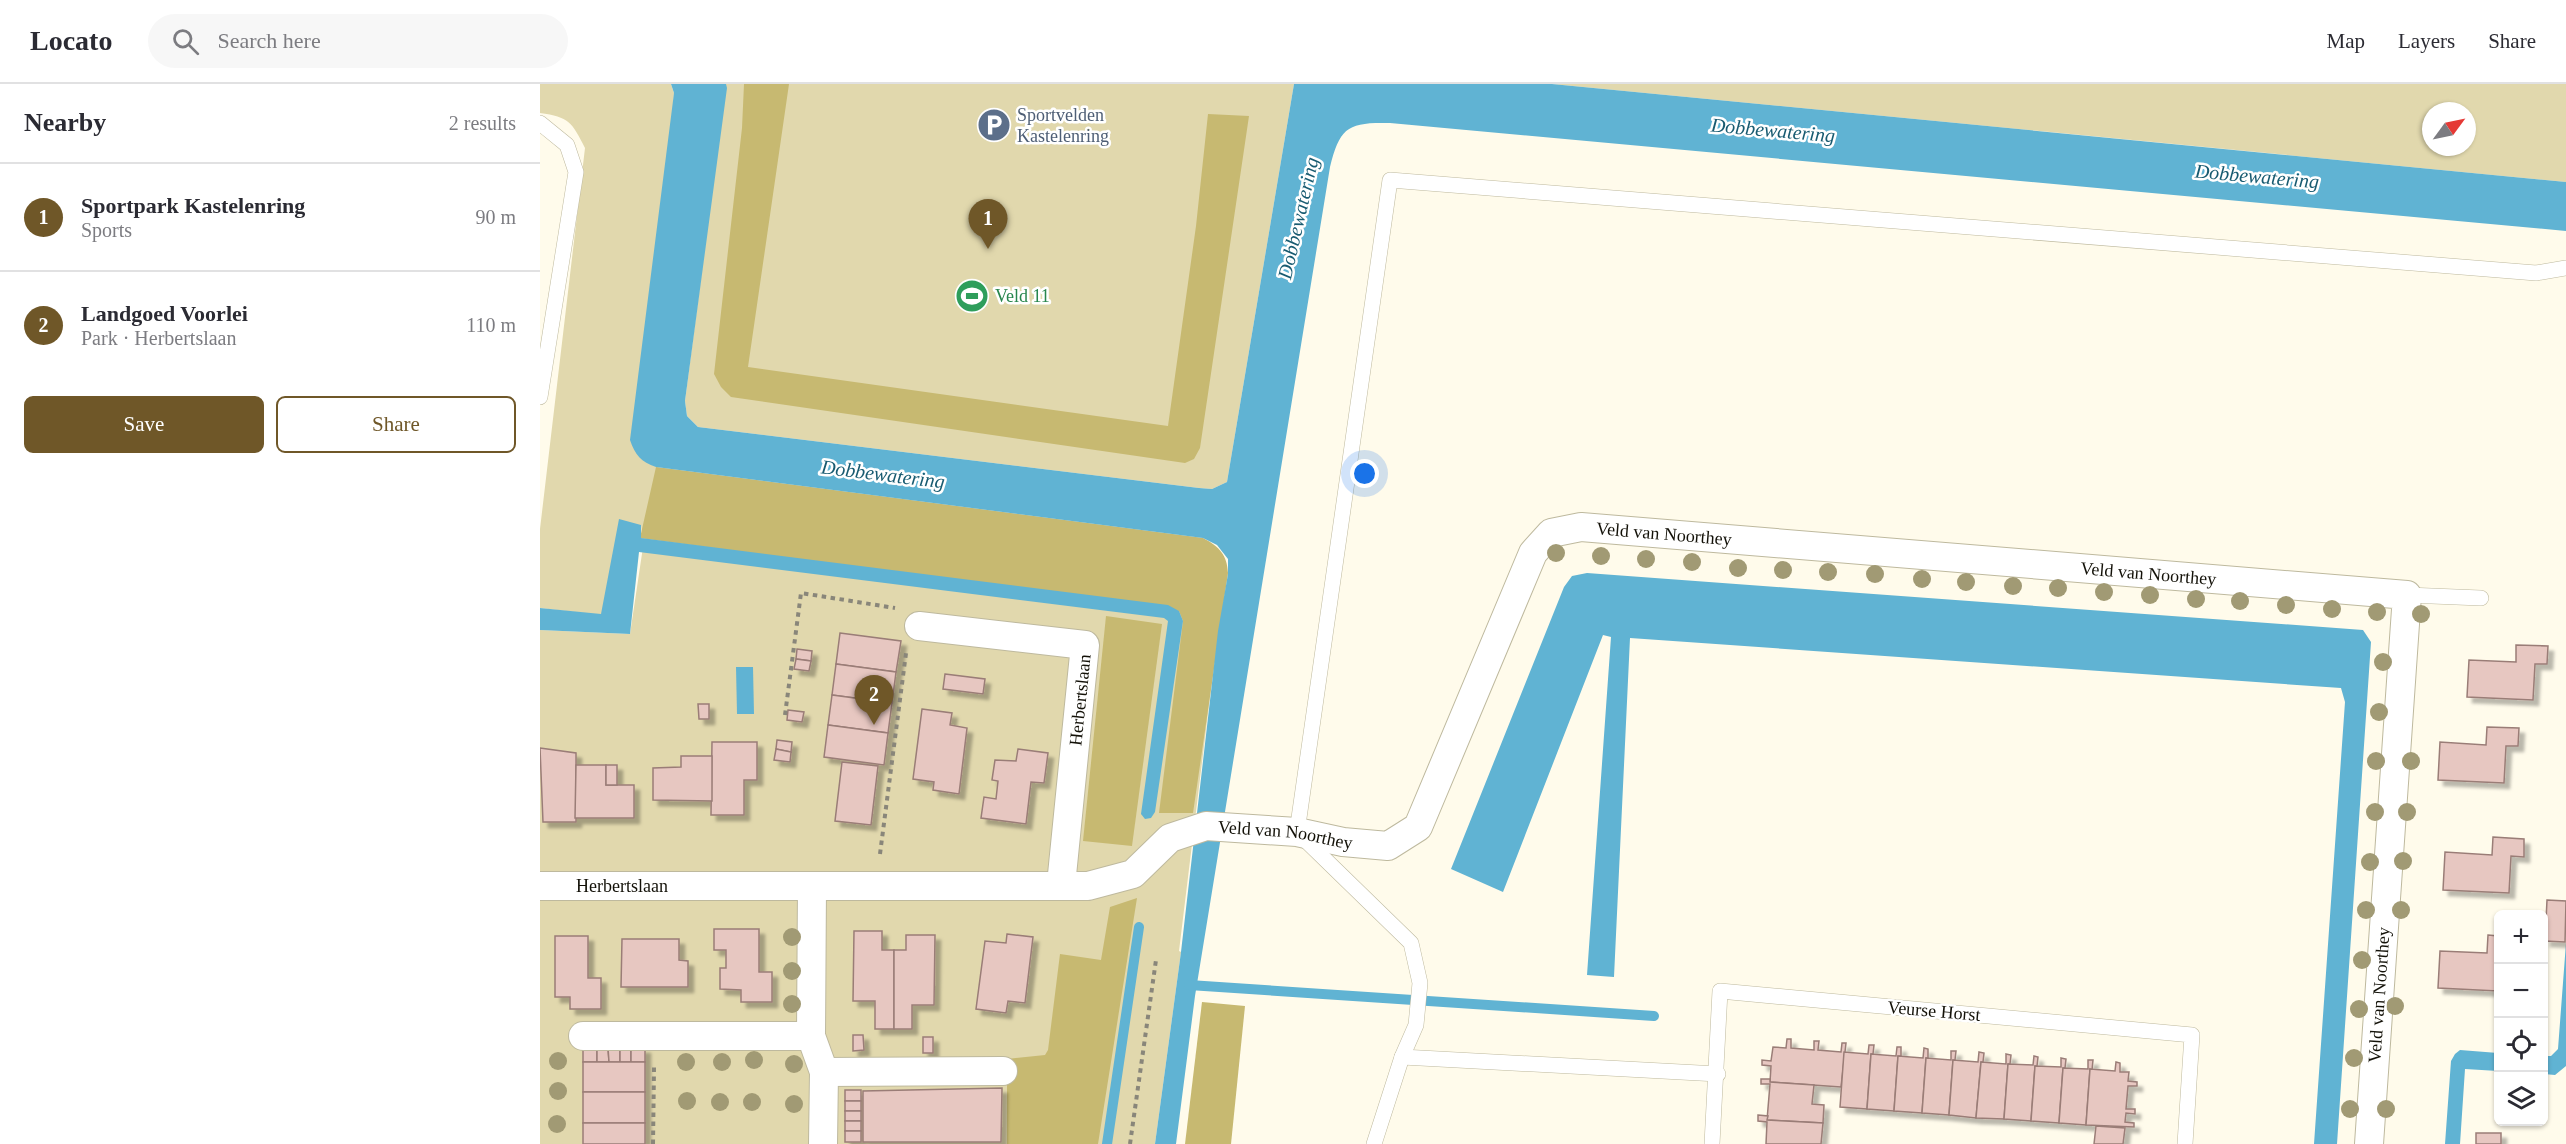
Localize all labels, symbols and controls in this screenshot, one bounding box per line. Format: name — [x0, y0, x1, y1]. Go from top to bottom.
search box — [148, 14, 568, 68]
text: Locato — [30, 25, 112, 56]
icon: search — [169, 25, 202, 58]
text: Search here — [217, 28, 321, 53]
text: Map — [2327, 29, 2365, 53]
text: Layers — [2398, 29, 2455, 53]
text: Share — [2488, 29, 2536, 53]
north arrow — [2422, 102, 2476, 156]
place label: Sportvelden Kastelenring — [1017, 105, 1109, 146]
parking icon: Sportvelden Kastelenring — [976, 107, 1012, 143]
text: Nearby — [24, 108, 106, 137]
text: 2 results — [449, 112, 516, 134]
water label: Dobbewatering — [1709, 114, 1836, 147]
water label: Dobbewatering — [1273, 155, 1324, 282]
water label: Dobbewatering — [2193, 160, 2320, 193]
text: Sportpark Kastelenring — [81, 193, 305, 218]
pin: 1 — [968, 200, 1008, 249]
text: 1 — [39, 206, 49, 228]
text: 90 m — [475, 206, 516, 228]
text: Sports — [81, 219, 132, 241]
sports icon: Veld 11 — [954, 278, 990, 314]
place label: Veld 11 — [995, 286, 1050, 306]
text: Landgoed Voorlei — [81, 301, 248, 326]
text: 2 — [39, 314, 49, 336]
text: 110 m — [466, 314, 516, 336]
text: Park · Herbertslaan — [81, 327, 237, 349]
button: Save — [24, 396, 264, 453]
button: Share — [276, 396, 516, 453]
water label: Dobbewatering — [819, 455, 946, 493]
your location — [1350, 459, 1379, 488]
street label: Veld van Noorthey — [1595, 518, 1733, 549]
street label: Veld van Noorthey — [2080, 558, 2217, 589]
street label: Herbertslaan — [1065, 653, 1095, 747]
pin: 2 — [854, 676, 894, 725]
street label: Veld van Noorthey — [1217, 817, 1353, 853]
street label: Herbertslaan — [576, 876, 668, 896]
map controls — [2494, 910, 2548, 1126]
button: + — [2494, 910, 2548, 964]
street label: Veld van Noorthey — [2364, 926, 2394, 1064]
button: − — [2494, 964, 2548, 1018]
street label: Veurse Horst — [1887, 997, 1981, 1025]
button: locate — [2494, 1018, 2548, 1072]
button: layers — [2494, 1072, 2548, 1126]

